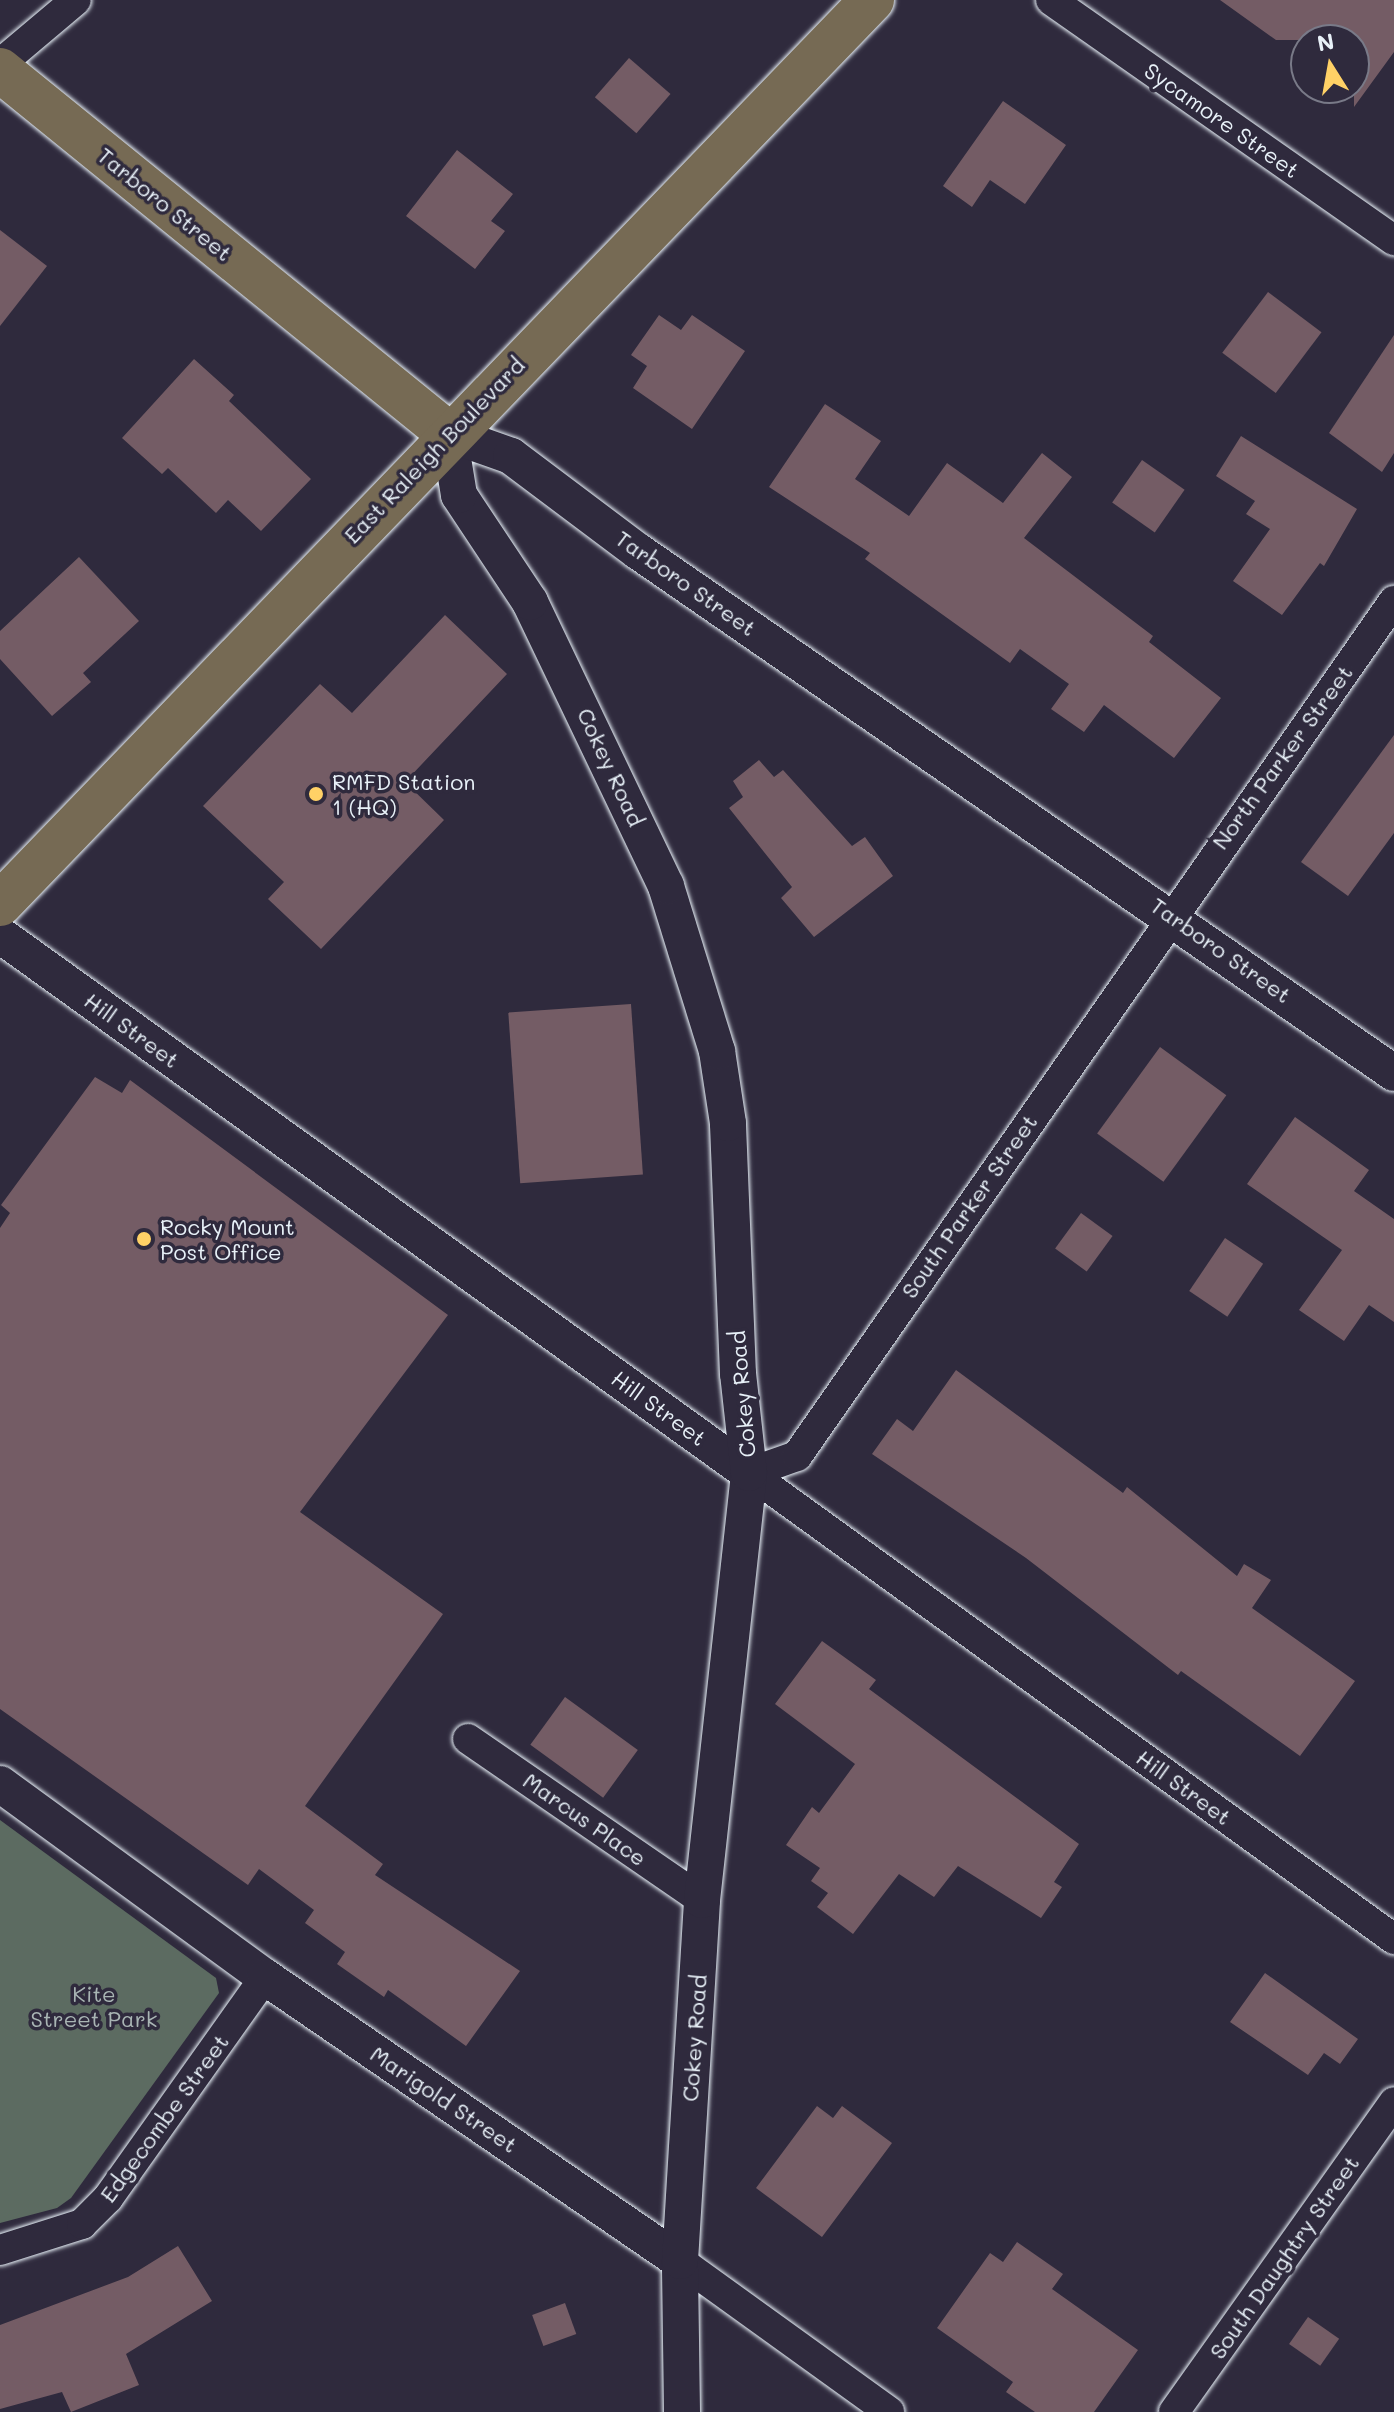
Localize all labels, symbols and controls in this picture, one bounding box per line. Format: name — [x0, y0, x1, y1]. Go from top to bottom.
north arrow — [1290, 24, 1370, 104]
text: N — [1315, 26, 1337, 58]
street label: Sycamore Street — [1140, 57, 1304, 183]
street label: Tarboro Street — [92, 142, 238, 266]
street label: East Raleigh Boulevard — [338, 352, 530, 548]
street label: Tarboro Street — [611, 525, 761, 641]
street label: North Parker Street — [1206, 660, 1358, 854]
street label: Cokey Road — [572, 704, 650, 830]
place label: RMFD Station 1 (HQ) — [332, 768, 476, 820]
marker: RMFD Station 1 (HQ) — [307, 785, 325, 803]
street label: Tarboro Street — [1146, 892, 1296, 1008]
street label: Hill Street — [80, 987, 184, 1073]
street label: South Parker Street — [896, 1109, 1042, 1303]
place label: Rocky Mount Post Office — [160, 1213, 295, 1264]
marker: Rocky Mount Post Office — [135, 1230, 153, 1248]
street label: Cokey Road — [723, 1329, 761, 1459]
street label: Hill Street — [607, 1365, 711, 1451]
street label: Hill Street — [1132, 1744, 1236, 1830]
street label: Marcus Place — [518, 1767, 652, 1871]
street label: Cokey Road — [676, 1974, 712, 2102]
park label: Kite Street Park — [31, 1980, 157, 2032]
street label: Edgecombe Street — [94, 2029, 234, 2207]
street label: Marigold Street — [366, 2040, 522, 2158]
street label: South Daughtry Street — [1204, 2150, 1364, 2364]

